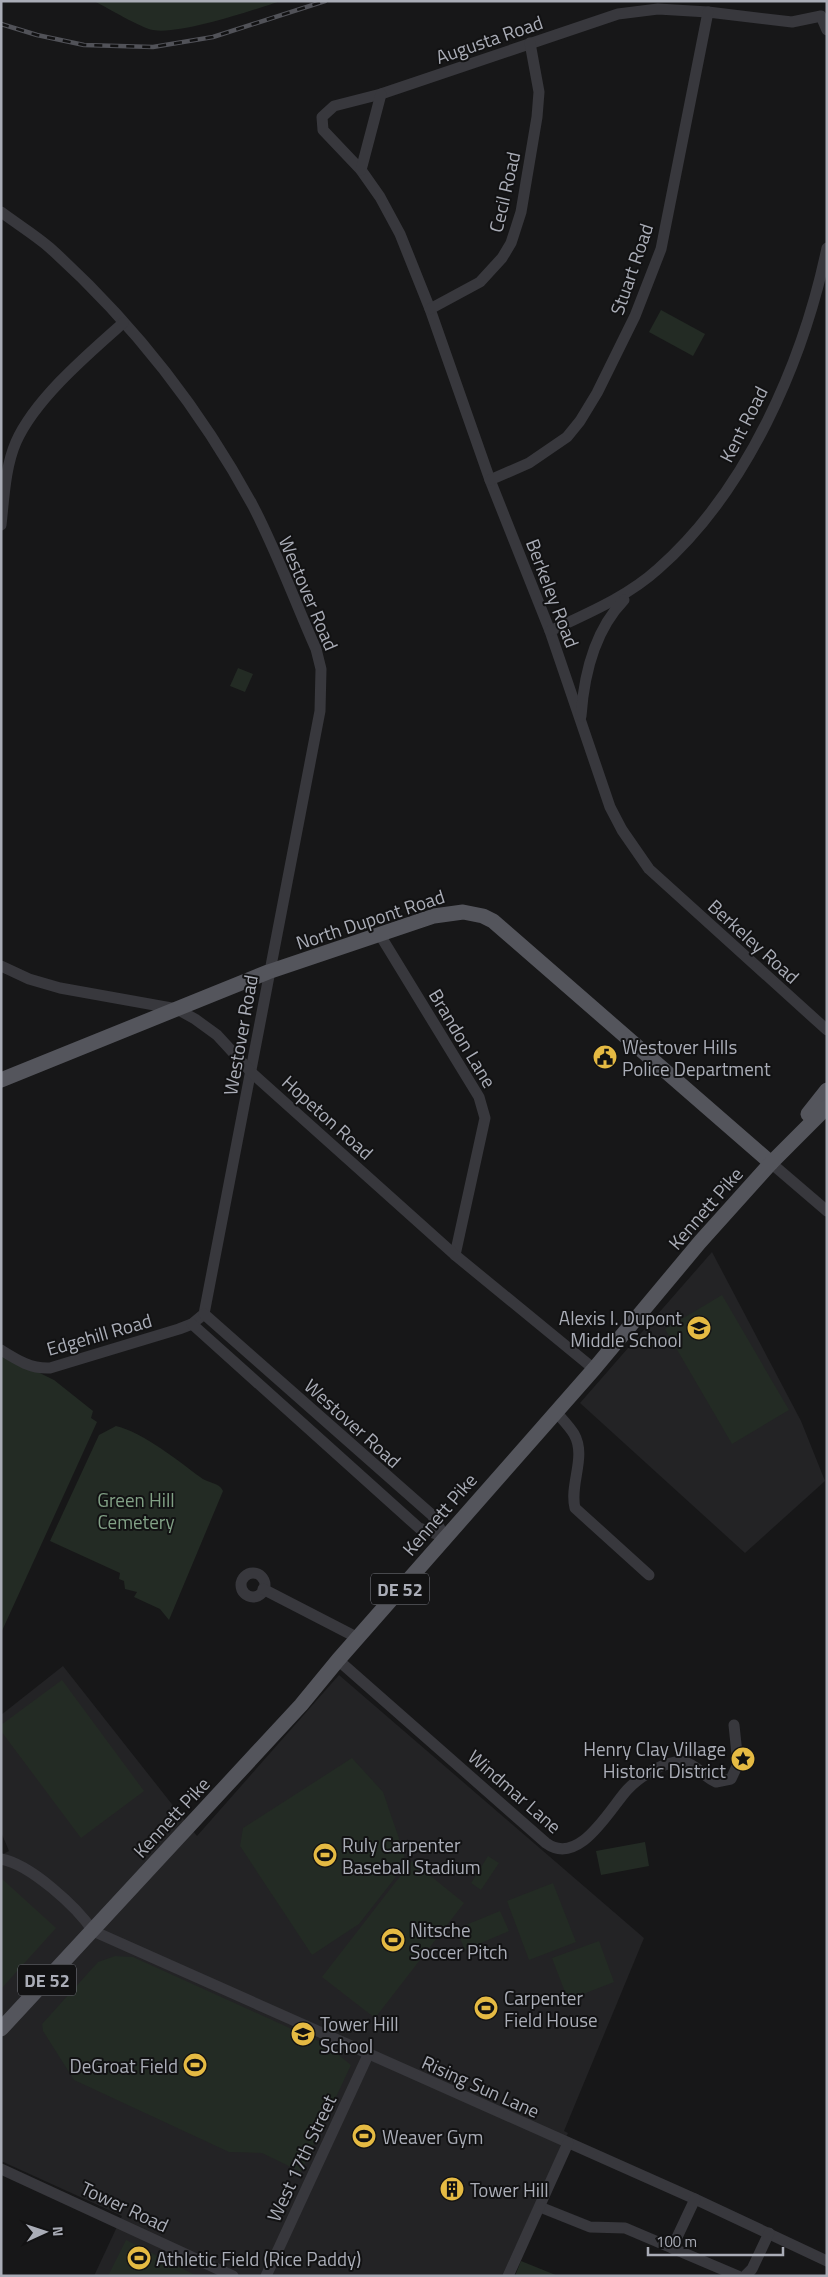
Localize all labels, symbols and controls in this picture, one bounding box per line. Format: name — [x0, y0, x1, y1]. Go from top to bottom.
street label: Augusta Road — [432, 7, 546, 71]
street label: Cecil Road — [481, 149, 527, 235]
street label: Stuart Road — [602, 219, 660, 319]
street label: Kent Road — [711, 381, 775, 467]
street label: Westover Road — [272, 531, 346, 655]
street label: Berkeley Road — [519, 534, 587, 652]
street label: North Dupont Road — [292, 881, 448, 957]
street label: Berkeley Road — [702, 892, 806, 990]
street label: Westover Road — [215, 972, 265, 1098]
street label: Brandon Lane — [422, 983, 504, 1093]
place label: Westover Hills Police Department — [622, 1032, 771, 1083]
public building icon: Westover Hills Police Department — [592, 1044, 618, 1070]
street label: Hopeton Road — [276, 1068, 380, 1166]
street label: Kennett Pike — [661, 1160, 749, 1256]
place label: Alexis I. Dupont Middle School — [559, 1303, 682, 1354]
street label: Edgehill Road — [43, 1305, 155, 1363]
school or university icon: Alexis I. Dupont Middle School — [686, 1315, 712, 1341]
street label: Westover Road — [298, 1371, 408, 1475]
street label: Kennett Pike — [395, 1466, 483, 1562]
park label: Green Hill Cemetery — [97, 1485, 175, 1536]
road number: DE 52 — [371, 1574, 429, 1605]
place label: Henry Clay Village Historic District — [583, 1734, 726, 1785]
street label: Windmar Lane — [462, 1742, 568, 1840]
place icon: Henry Clay Village Historic District — [730, 1746, 756, 1772]
street label: Kennett Pike — [126, 1770, 216, 1864]
place label: Ruly Carpenter Baseball Stadium — [342, 1830, 481, 1881]
sports icon: Ruly Carpenter Baseball Stadium — [312, 1842, 338, 1868]
place label: Nitsche Soccer Pitch — [410, 1915, 508, 1966]
sports icon: Nitsche Soccer Pitch — [380, 1927, 406, 1953]
road number: DE 52 — [18, 1964, 76, 1996]
place label: Carpenter Field House — [504, 1983, 598, 2034]
sports icon: Carpenter Field House — [473, 1995, 499, 2021]
place label: Tower Hill School — [320, 2009, 399, 2060]
school or university icon: Tower Hill School — [290, 2021, 316, 2047]
street label: Rising Sun Lane — [417, 2047, 545, 2125]
place label: DeGroat Field — [69, 2051, 178, 2080]
sports icon: DeGroat Field — [182, 2052, 208, 2078]
street label: West 17th Street — [259, 2089, 343, 2226]
place label: Weaver Gym — [382, 2122, 483, 2151]
sports icon: Weaver Gym — [351, 2123, 377, 2149]
street label: Tower Road — [76, 2173, 174, 2239]
place label: Tower Hill — [470, 2175, 549, 2204]
building icon: Tower Hill — [439, 2176, 465, 2202]
north arrow — [20, 2207, 70, 2257]
scale bar — [648, 2224, 783, 2256]
text: N — [48, 2226, 69, 2237]
text: 100 m — [656, 2230, 697, 2253]
place label: Athletic Field (Rice Paddy) — [156, 2244, 361, 2273]
sports icon: Athletic Field (Rice Paddy) — [126, 2245, 152, 2271]

